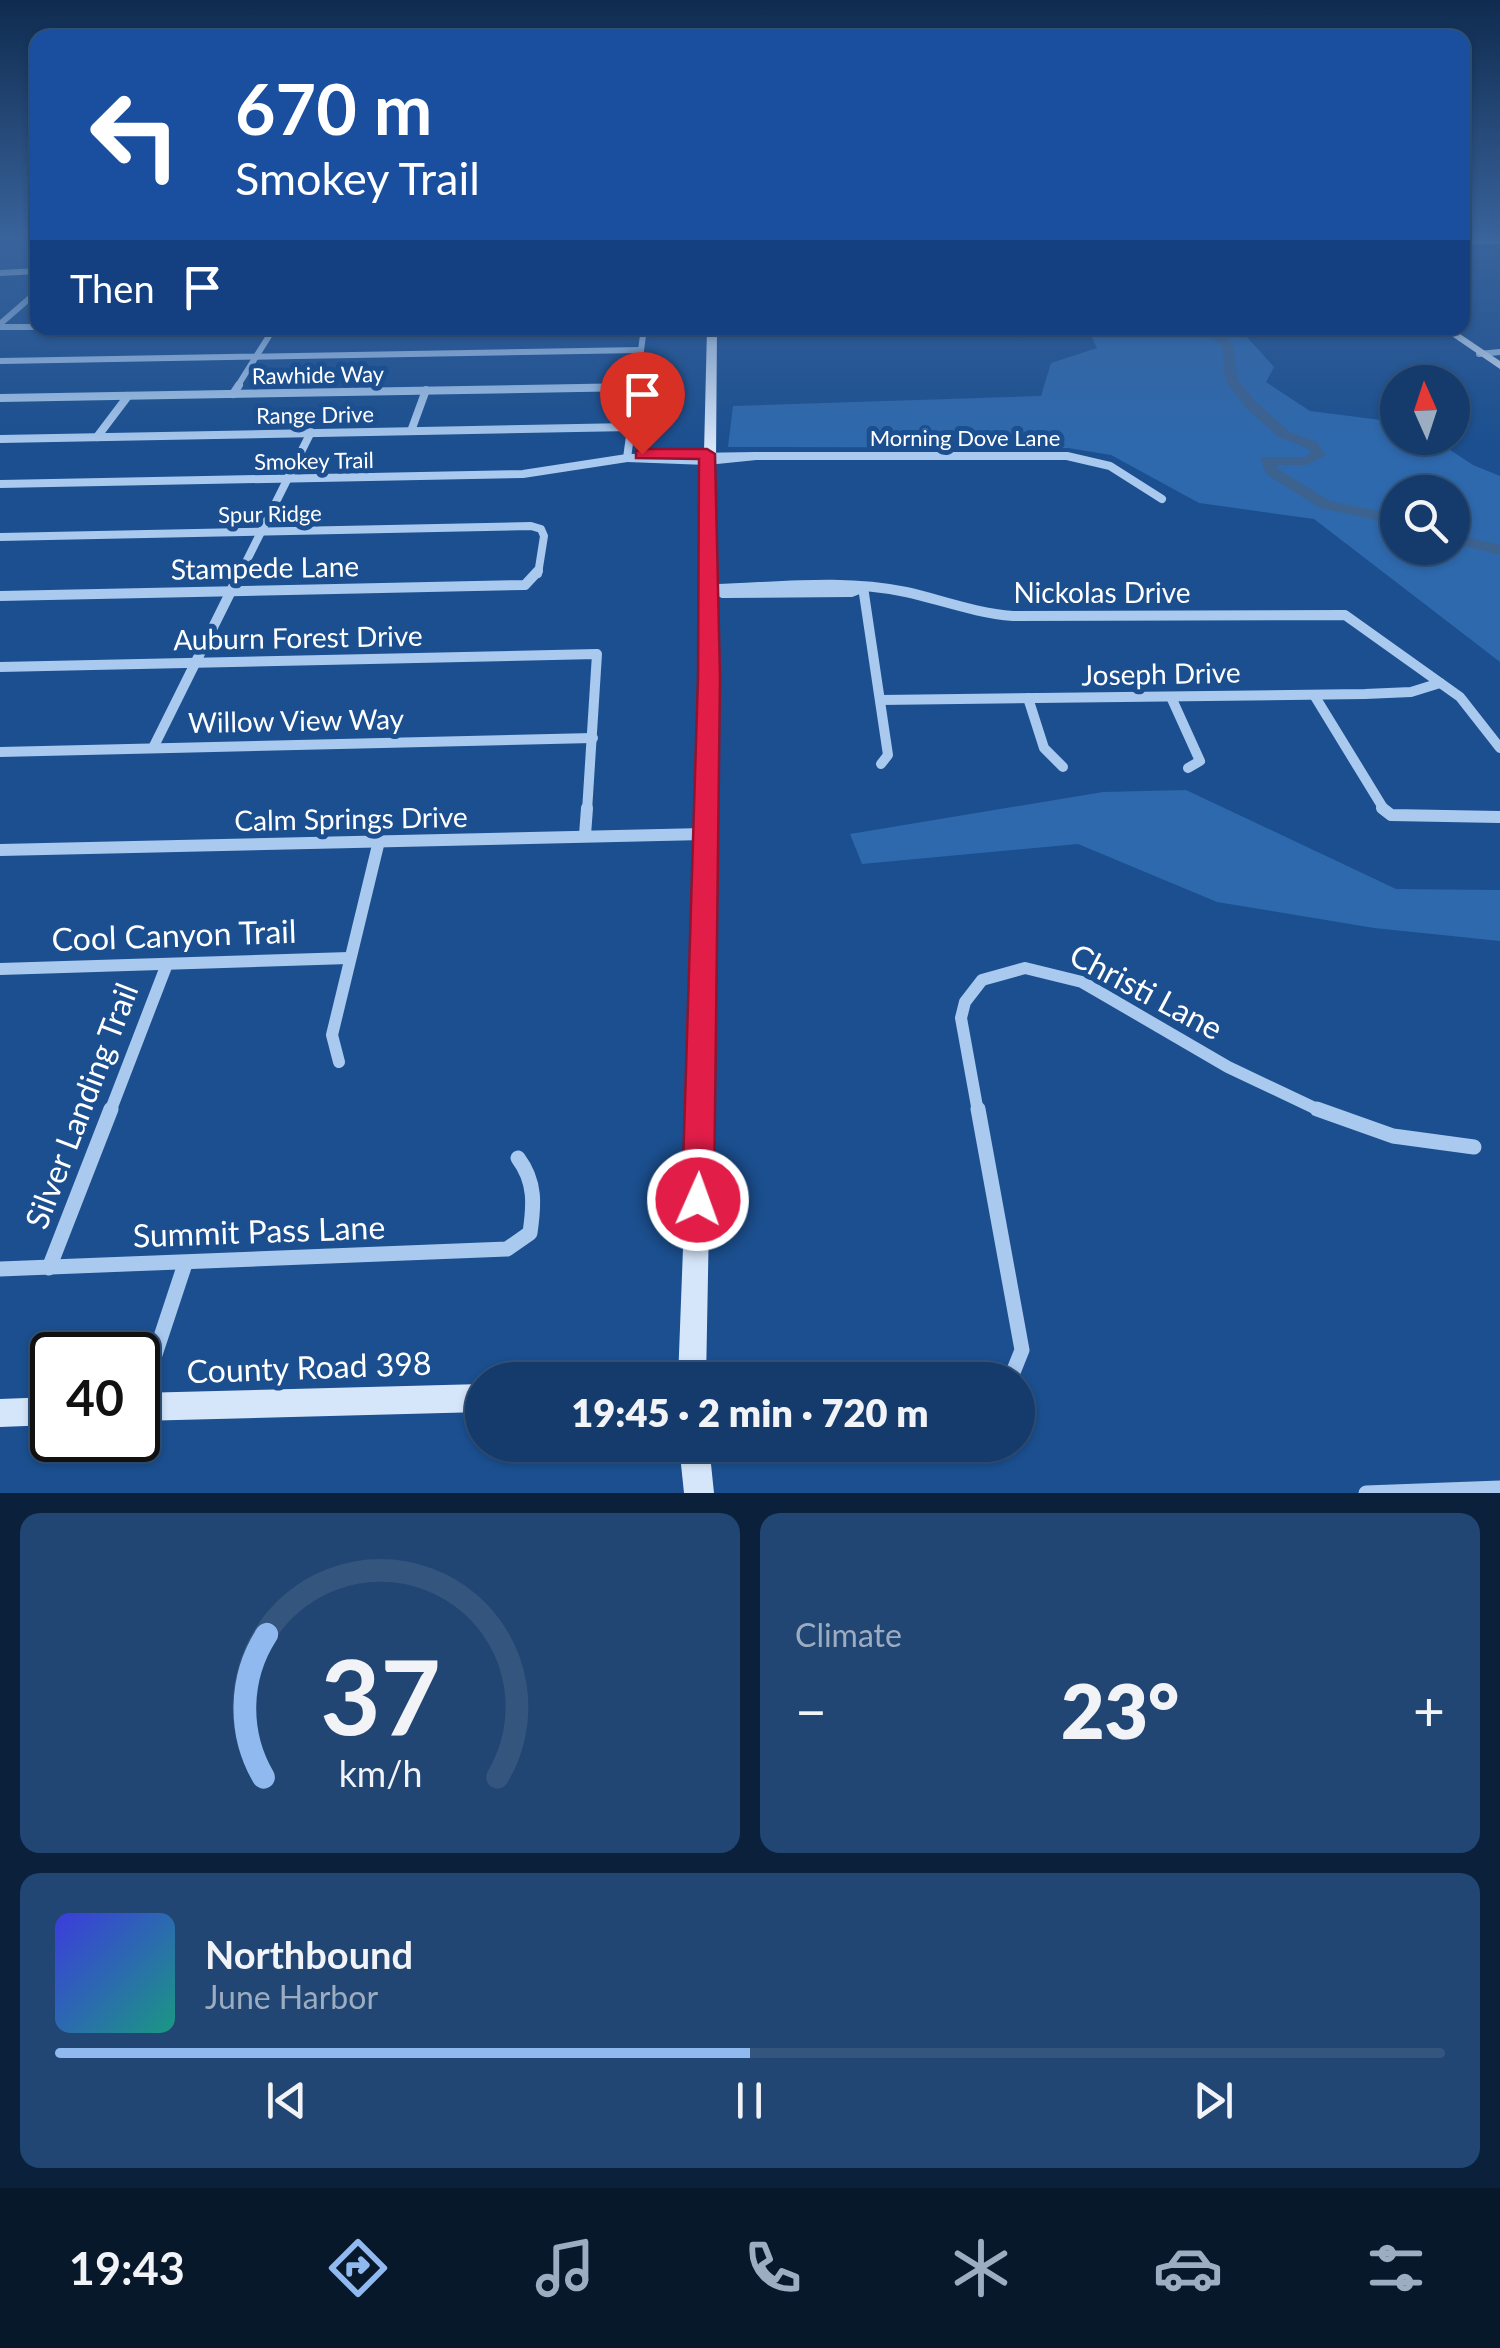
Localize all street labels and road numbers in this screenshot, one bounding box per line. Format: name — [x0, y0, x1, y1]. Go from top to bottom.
street label: Rawhide Way — [252, 360, 385, 389]
street label: Range Drive — [256, 400, 374, 429]
street label: Morning Dove Lane — [870, 424, 1060, 451]
street label: Smokey Trail — [254, 446, 374, 475]
street label: Spur Ridge — [218, 499, 322, 528]
street label: Stampede Lane — [171, 548, 359, 586]
street label: Nickolas Drive — [1013, 575, 1191, 609]
street label: Auburn Forest Drive — [173, 618, 423, 656]
street label: Joseph Drive — [1081, 655, 1241, 691]
street label: Willow View Way — [188, 701, 405, 739]
street label: Calm Springs Drive — [234, 799, 468, 837]
street label: Cool Canyon Trail — [51, 911, 297, 958]
street label: Christi Lane — [1064, 934, 1230, 1047]
street label: Silver Landing Trail — [16, 977, 145, 1234]
street label: Summit Pass Lane — [132, 1207, 386, 1254]
street label: County Road 398 — [186, 1343, 432, 1390]

